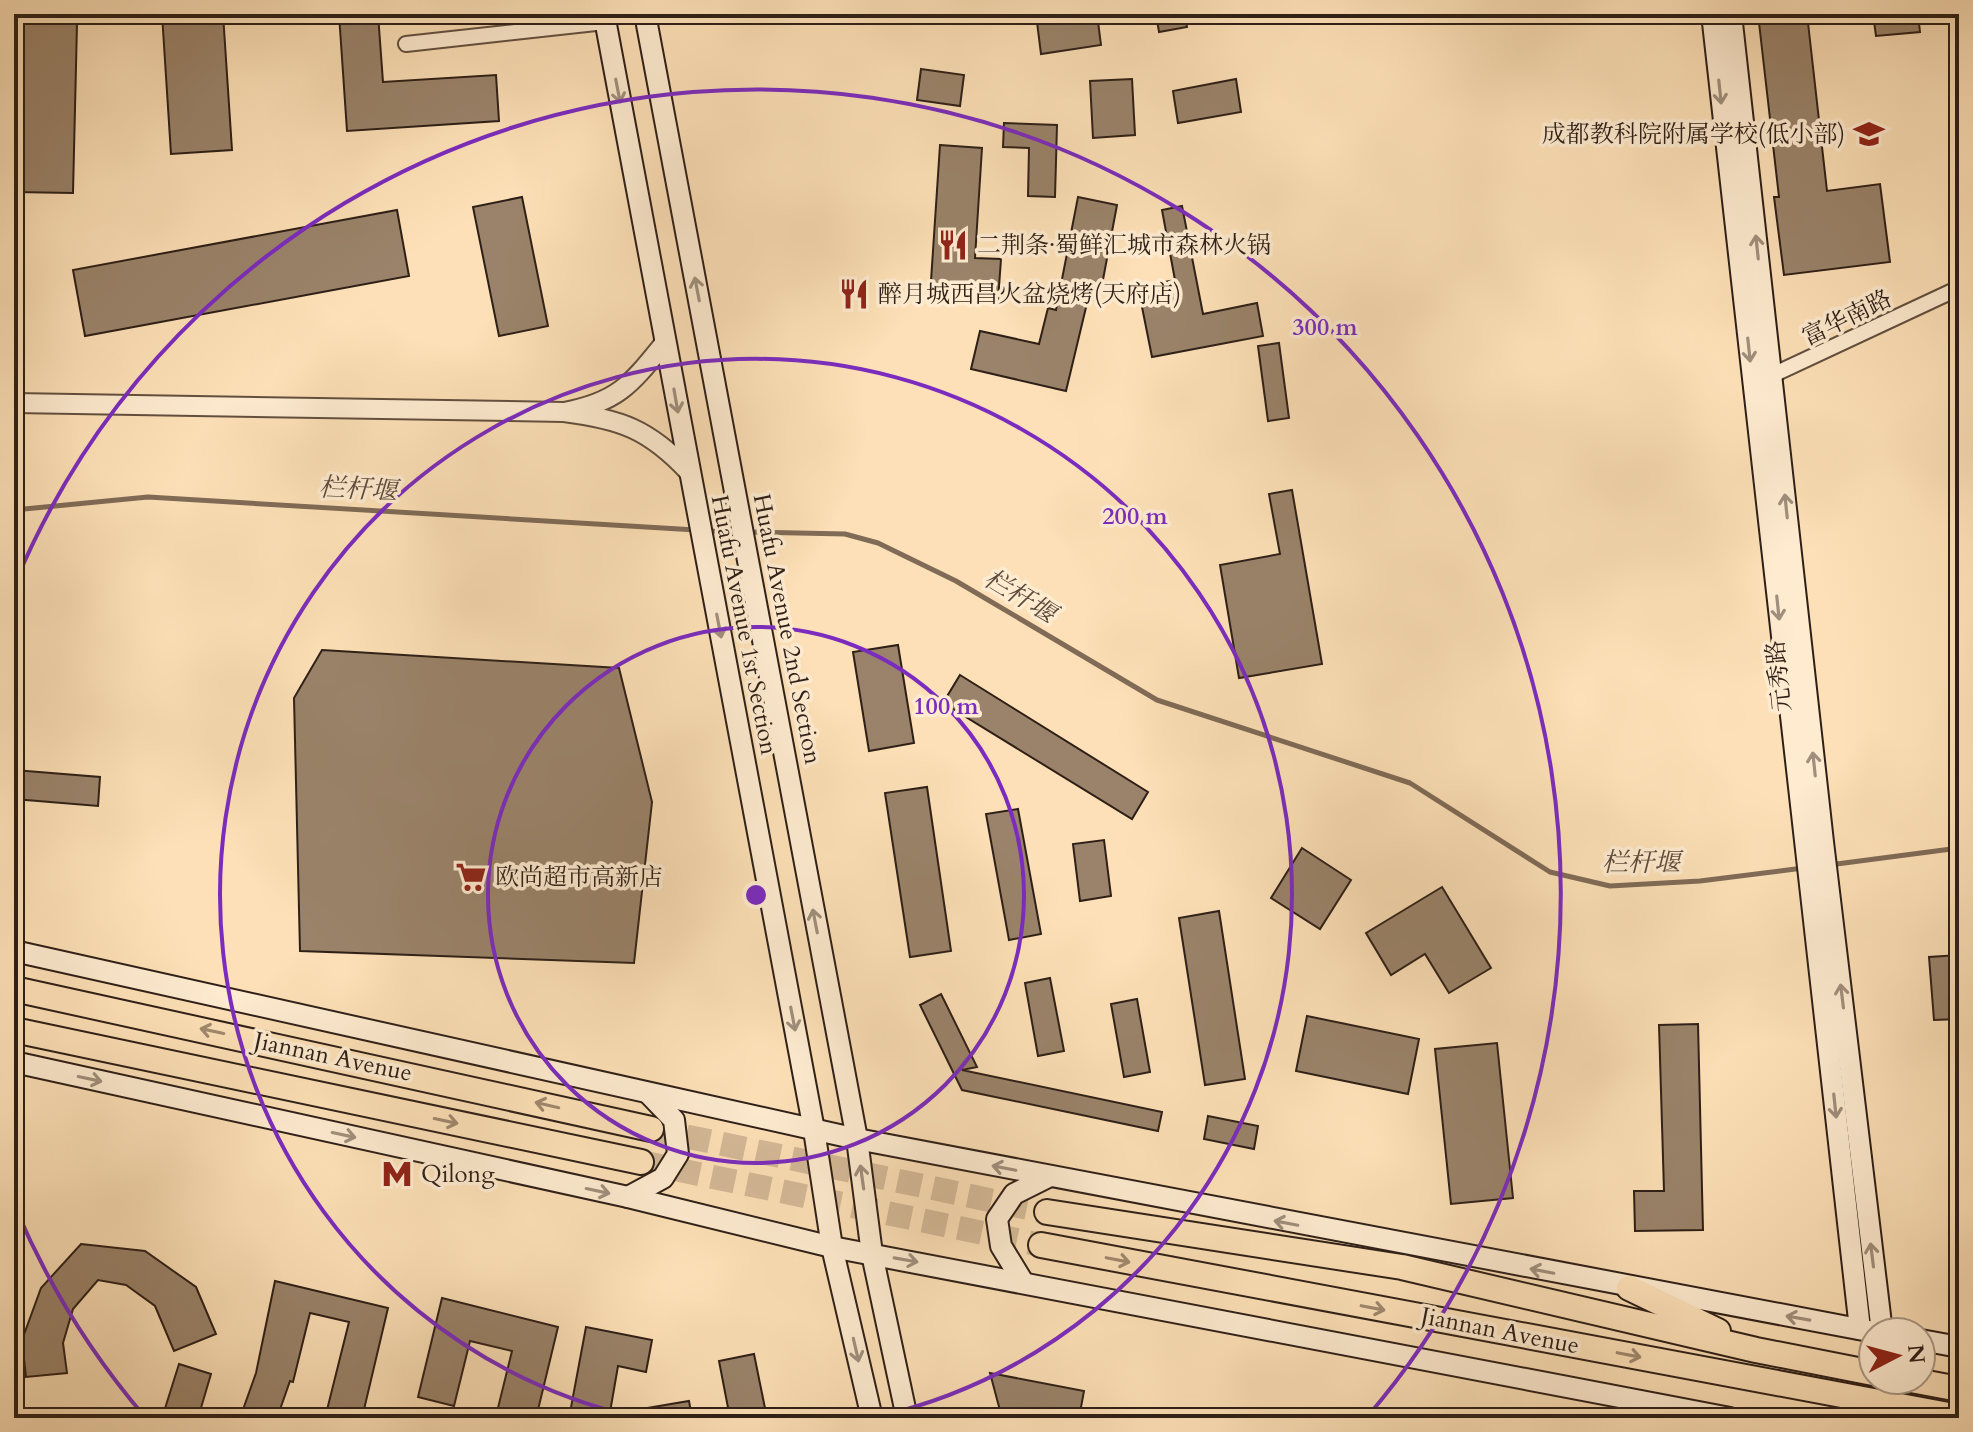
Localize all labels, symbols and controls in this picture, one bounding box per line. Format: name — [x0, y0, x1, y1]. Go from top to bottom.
one-way arrow — [612, 77, 627, 103]
one-way arrow — [1713, 78, 1728, 104]
school or university icon: 成都教科院附属学校(低小部) — [1852, 117, 1886, 151]
place label: 成都教科院附属学校(低小部) — [1542, 118, 1845, 151]
restaurant icon: 二荆条·蜀鲜汇城市森林火锅 — [936, 228, 970, 262]
place label: 二荆条·蜀鲜汇城市森林火锅 — [977, 229, 1271, 262]
one-way arrow — [1750, 235, 1765, 261]
one-way arrow — [688, 277, 703, 303]
restaurant icon: 醉月城西昌火盆烧烤(天府店) — [837, 277, 871, 311]
place label: 醉月城西昌火盆烧烤(天府店) — [878, 278, 1181, 311]
street label: 富华南路 — [1797, 282, 1897, 354]
text: 300 m — [1292, 311, 1359, 344]
one-way arrow — [1742, 336, 1757, 363]
one-way arrow — [670, 388, 685, 413]
water label: 栏杆堰 — [318, 469, 402, 509]
street label: Huafu Avenue 2nd Section — [745, 491, 829, 767]
street label: Huafu Avenue 1st Section — [703, 492, 785, 758]
one-way arrow — [1778, 493, 1793, 520]
text: 200 m — [1102, 500, 1169, 533]
water label: 栏杆堰 — [978, 561, 1066, 633]
one-way arrow — [1771, 594, 1786, 621]
one-way arrow — [712, 613, 727, 639]
street label: 元秀路 — [1759, 638, 1799, 714]
text: 100 m — [913, 690, 980, 723]
one-way arrow — [1807, 751, 1822, 778]
water label: 栏杆堰 — [1602, 845, 1684, 880]
supermarket icon: 欧尚超市高新店 — [454, 860, 488, 894]
place label: 欧尚超市高新店 — [495, 861, 663, 894]
centre of rings — [742, 881, 770, 909]
one-way arrow — [807, 909, 822, 934]
one-way arrow — [1834, 984, 1849, 1009]
one-way arrow — [786, 1006, 801, 1032]
one-way arrow — [199, 1023, 225, 1038]
street label: Jiannan Avenue — [248, 1024, 415, 1090]
one-way arrow — [77, 1072, 102, 1087]
one-way arrow — [1827, 1092, 1842, 1119]
one-way arrow — [535, 1097, 561, 1112]
one-way arrow — [433, 1115, 459, 1130]
one-way arrow — [331, 1128, 356, 1143]
metro station icon: Qilong — [380, 1157, 414, 1191]
place label: Qilong — [421, 1158, 495, 1191]
one-way arrow — [991, 1160, 1017, 1175]
one-way arrow — [854, 1165, 869, 1190]
one-way arrow — [585, 1184, 610, 1199]
one-way arrow — [1274, 1214, 1300, 1229]
one-way arrow — [1865, 1242, 1880, 1268]
one-way arrow — [1104, 1253, 1130, 1268]
one-way arrow — [893, 1254, 918, 1269]
one-way arrow — [1530, 1263, 1555, 1278]
street label: Jiannan Avenue — [1415, 1299, 1582, 1363]
one-way arrow — [1360, 1301, 1385, 1316]
one-way arrow — [1785, 1310, 1811, 1325]
north arrow — [1857, 1316, 1937, 1396]
one-way arrow — [849, 1336, 864, 1362]
text: N — [1900, 1343, 1932, 1365]
one-way arrow — [1615, 1349, 1641, 1364]

